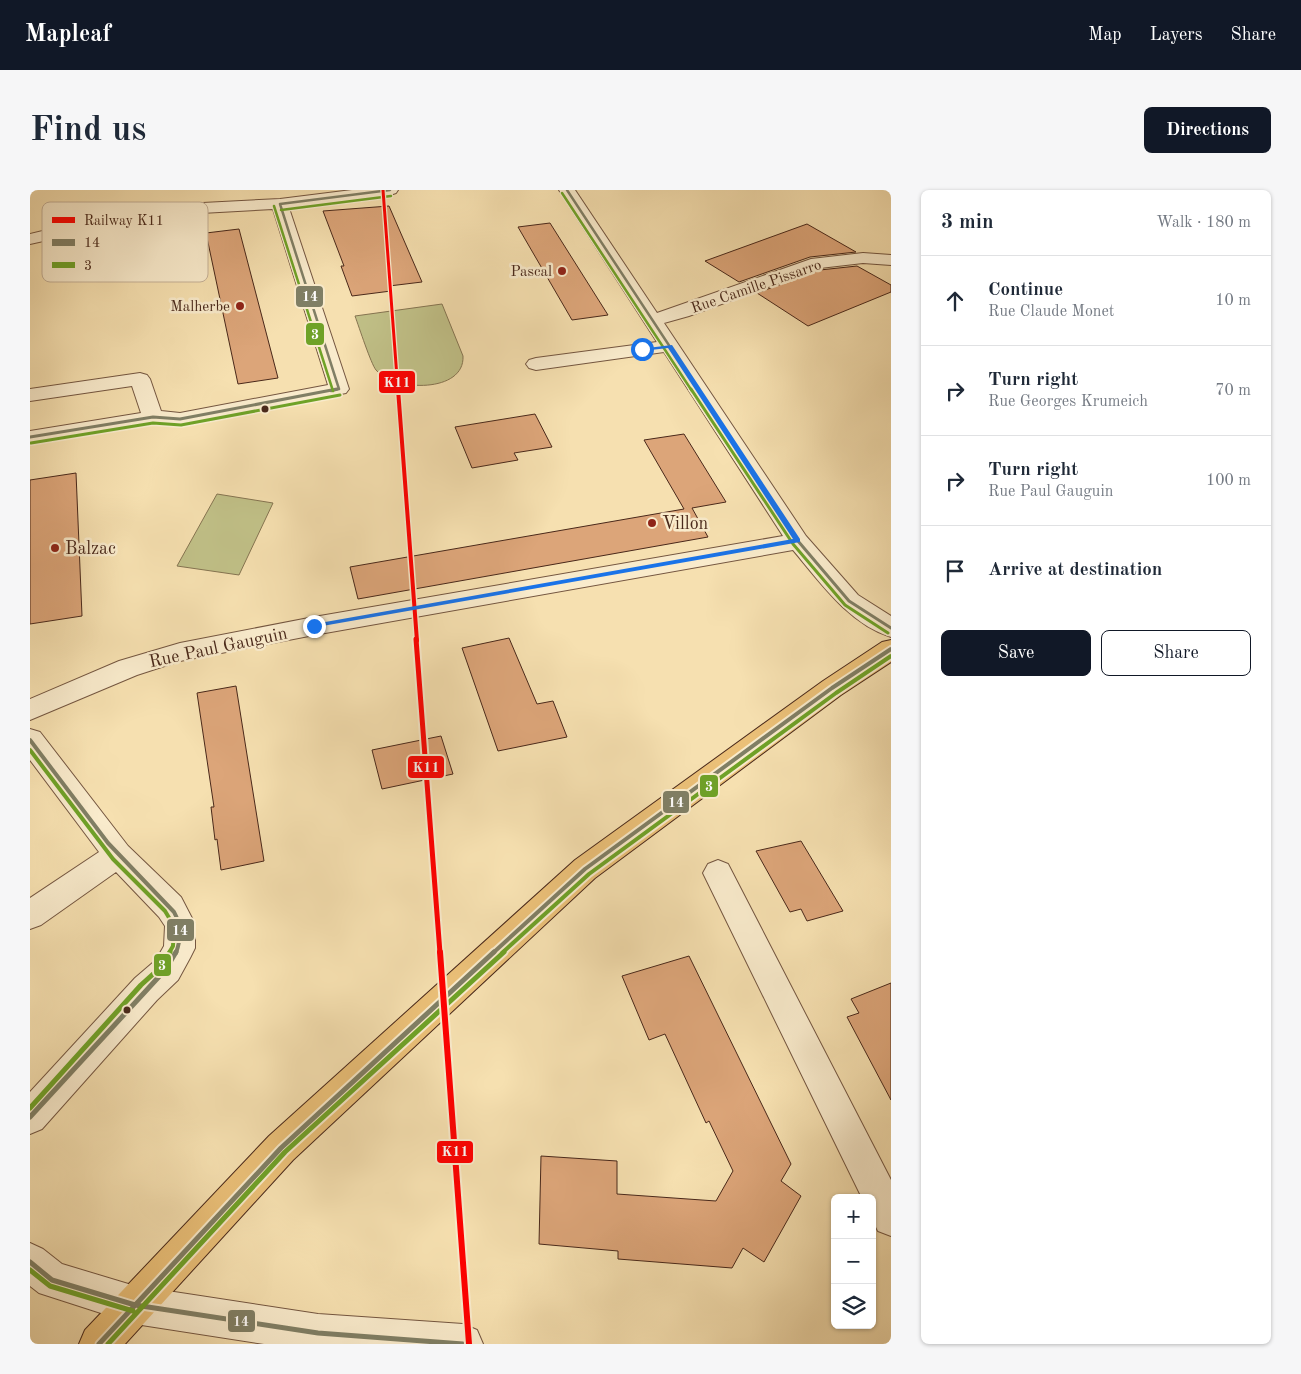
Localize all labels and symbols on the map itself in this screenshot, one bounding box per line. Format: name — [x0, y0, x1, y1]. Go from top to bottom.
legend — [42, 202, 208, 282]
text: Railway K11 — [84, 214, 164, 228]
text: 14 — [84, 236, 100, 250]
street label: Rue Camille Pissarro — [689, 258, 824, 317]
text: 3 — [84, 259, 92, 273]
place label: Pascal — [511, 265, 552, 280]
marker: Pascal — [556, 265, 568, 277]
line badge: 14 — [295, 285, 324, 308]
text: 14 — [302, 290, 318, 304]
place label: Malherbe — [170, 300, 230, 315]
marker: Malherbe — [234, 300, 246, 312]
line badge: 3 — [305, 322, 325, 346]
text: 3 — [311, 328, 319, 342]
route start — [631, 338, 654, 361]
line badge: K11 — [378, 370, 416, 394]
text: K11 — [383, 376, 411, 390]
unlabelled marker — [260, 404, 270, 414]
place label: Villon — [662, 515, 709, 533]
marker: Villon — [646, 517, 658, 529]
place label: Balzac — [65, 540, 116, 558]
marker: Balzac — [49, 542, 61, 554]
route end — [303, 615, 326, 638]
street label: Rue Paul Gauguin — [147, 624, 289, 671]
line badge: K11 — [407, 755, 445, 779]
text: K11 — [412, 761, 440, 775]
line badge: 3 — [699, 774, 719, 798]
text: 3 — [705, 780, 713, 794]
line badge: 14 — [662, 790, 690, 814]
text: 14 — [668, 796, 684, 810]
line badge: 14 — [166, 918, 195, 942]
text: 14 — [172, 924, 188, 938]
line badge: 3 — [153, 953, 172, 977]
text: 3 — [158, 959, 166, 973]
unlabelled marker — [122, 1005, 132, 1015]
line badge: K11 — [436, 1140, 474, 1164]
text: K11 — [441, 1145, 469, 1159]
line badge: 14 — [227, 1309, 256, 1333]
text: 14 — [233, 1315, 249, 1329]

